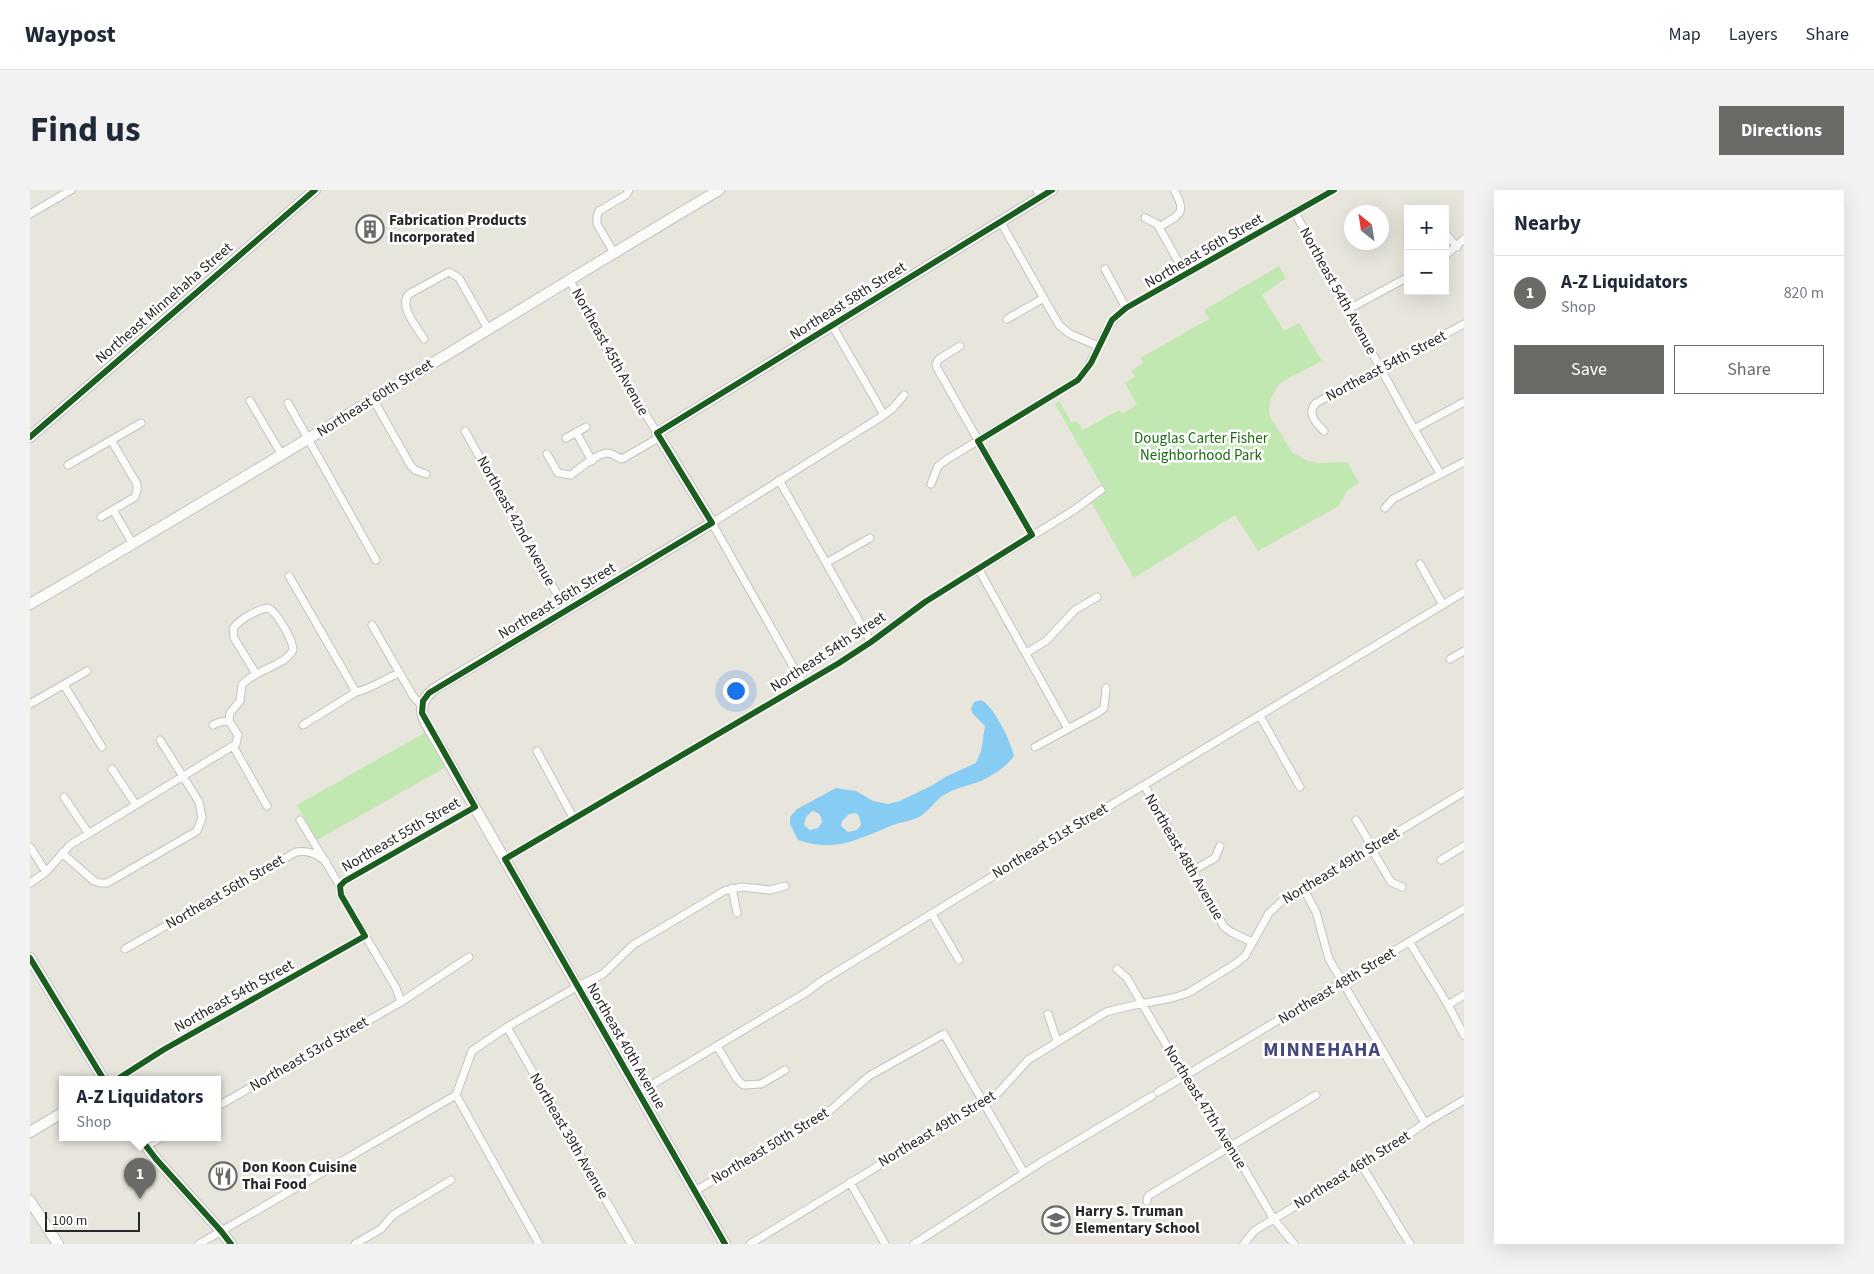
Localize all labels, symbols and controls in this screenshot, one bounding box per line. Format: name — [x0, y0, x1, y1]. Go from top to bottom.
text: Waypost — [25, 17, 116, 52]
text: Map — [1669, 22, 1701, 47]
text: Layers — [1729, 22, 1778, 47]
text: Share — [1806, 22, 1849, 47]
text: Find us — [30, 105, 140, 155]
button: Directions — [1719, 106, 1844, 155]
north arrow — [1344, 205, 1389, 250]
map controls — [1404, 205, 1449, 295]
button: + — [1404, 205, 1449, 250]
street label: Northeast 56th Street — [1141, 208, 1267, 294]
text: Nearby — [1514, 208, 1581, 238]
place label: Fabrication Products Incorporated — [389, 210, 527, 248]
building icon: Fabrication Products Incorporated — [355, 214, 385, 244]
street label: Northeast 54th Avenue — [1294, 224, 1382, 358]
street label: Northeast Minnehaha Street — [91, 237, 237, 369]
button: − — [1404, 250, 1449, 295]
street label: Northeast 58th Street — [786, 257, 910, 345]
text: A-Z Liquidators — [1561, 269, 1688, 296]
text: 1 — [1526, 282, 1534, 304]
text: 820 m — [1784, 282, 1824, 304]
street label: Northeast 45th Avenue — [566, 285, 654, 419]
text: Shop — [1561, 296, 1596, 318]
street label: Northeast 54th Street — [1322, 325, 1450, 407]
button: Save — [1514, 345, 1664, 394]
button: Share — [1674, 345, 1824, 394]
street label: Northeast 60th Street — [313, 354, 437, 442]
park label: Douglas Carter Fisher Neighborhood Park — [1134, 428, 1269, 466]
street label: Northeast 42nd Avenue — [471, 452, 561, 590]
street label: Northeast 56th Street — [494, 558, 620, 644]
street label: Northeast 54th Street — [766, 607, 890, 697]
your location — [723, 678, 749, 704]
street label: Northeast 48th Avenue — [1139, 790, 1229, 924]
street label: Northeast 55th Street — [338, 792, 464, 878]
street label: Northeast 51st Street — [988, 798, 1112, 884]
street label: Northeast 49th Street — [1278, 823, 1404, 909]
street label: Northeast 56th Street — [162, 849, 288, 935]
street label: Northeast 48th Street — [1274, 943, 1400, 1029]
street label: Northeast 54th Street — [170, 954, 298, 1038]
street label: Northeast 40th Avenue — [581, 979, 671, 1113]
street label: Northeast 53rd Street — [246, 1011, 372, 1097]
district label: MINNEHAHA — [1263, 1036, 1381, 1064]
street label: Northeast 47th Avenue — [1158, 1041, 1252, 1173]
street label: Northeast 39th Avenue — [524, 1069, 614, 1203]
popup — [59, 1076, 221, 1141]
text: A-Z Liquidators — [77, 1084, 203, 1111]
street label: Northeast 49th Street — [874, 1086, 1000, 1172]
street label: Northeast 50th Street — [707, 1103, 833, 1189]
text: Shop — [77, 1111, 111, 1133]
street label: Northeast 46th Street — [1290, 1126, 1414, 1214]
place label: Don Koon Cuisine Thai Food — [242, 1157, 357, 1195]
pin: 1 — [124, 1158, 156, 1199]
restaurant icon: Don Koon Cuisine Thai Food — [208, 1161, 238, 1191]
place label: Harry S. Truman Elementary School — [1075, 1201, 1200, 1239]
school or university icon: Harry S. Truman Elementary School — [1041, 1205, 1071, 1235]
scale bar — [45, 1209, 140, 1232]
text: 100 m — [52, 1211, 87, 1231]

